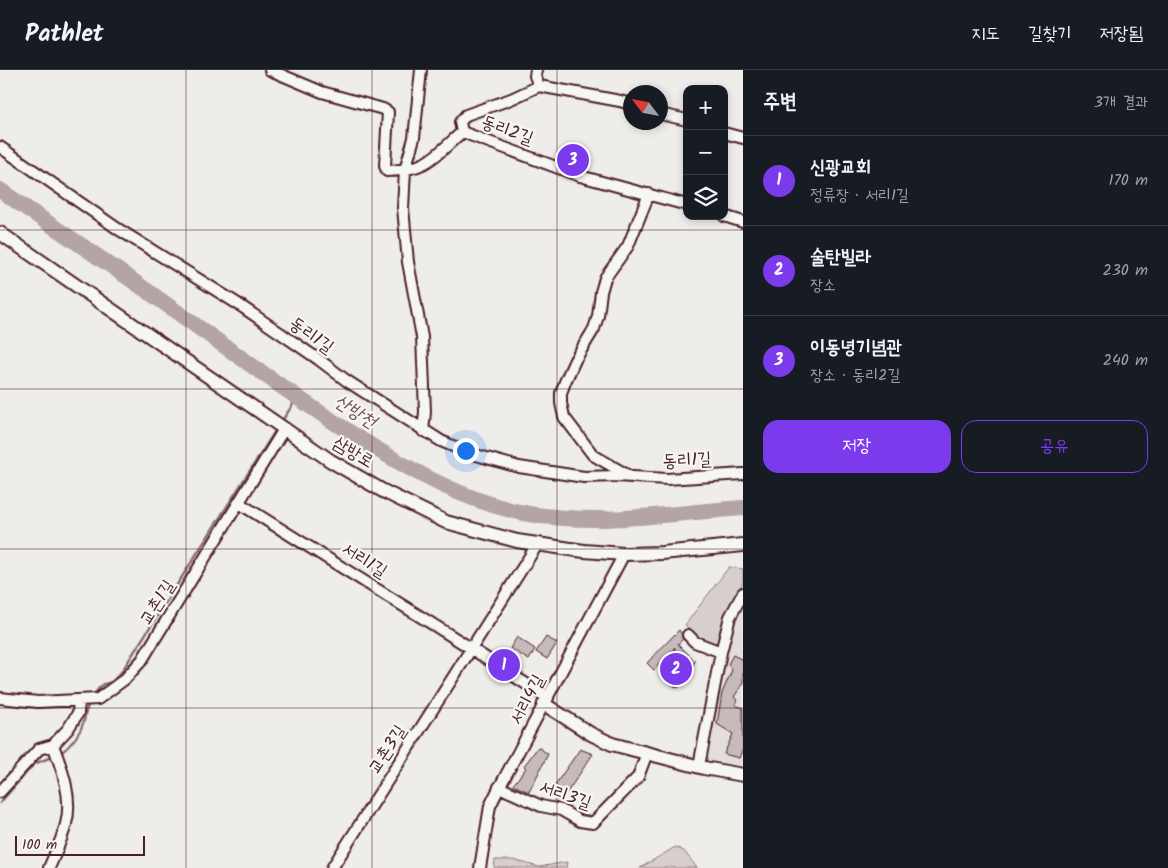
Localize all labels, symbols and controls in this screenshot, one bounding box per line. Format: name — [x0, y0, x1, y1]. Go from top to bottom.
text: Pathlet — [25, 15, 104, 54]
text: 지도 — [971, 20, 1000, 49]
text: 길찾기 — [1028, 20, 1072, 49]
text: 저장됨 — [1100, 20, 1143, 49]
north arrow — [623, 85, 668, 130]
map controls — [683, 85, 728, 220]
button: + — [683, 85, 728, 130]
text: 주변 — [763, 86, 797, 119]
text: 3개 결과 — [1094, 90, 1148, 115]
street label: 동리2길 — [477, 108, 538, 154]
button: − — [683, 130, 728, 175]
pin: 3 — [557, 141, 589, 179]
text: 신광교회 — [810, 153, 871, 183]
text: 1 — [777, 168, 781, 193]
text: 170 m — [1108, 168, 1148, 193]
button: layers — [683, 175, 728, 220]
text: 정류장 · 서리1길 — [810, 183, 909, 208]
text: 술탄빌라 — [810, 243, 871, 273]
text: 2 — [774, 258, 784, 283]
text: 230 m — [1102, 258, 1148, 283]
text: 장소 — [810, 273, 836, 298]
street label: 동리1길 — [283, 310, 340, 362]
text: 이동녕기념관 — [810, 333, 902, 363]
text: 3 — [775, 348, 783, 373]
text: 240 m — [1103, 348, 1148, 373]
text: 장소 · 동리2길 — [810, 363, 900, 388]
water label: 산방천 — [328, 387, 384, 438]
button: 저장 — [763, 420, 951, 473]
button: 공유 — [961, 420, 1148, 473]
street label: 삼방로 — [327, 429, 379, 477]
your location — [453, 438, 479, 464]
street label: 동리1길 — [662, 445, 713, 477]
street label: 서리1길 — [335, 536, 393, 587]
street label: 교촌1길 — [133, 574, 184, 632]
pin: 1 — [488, 646, 520, 684]
pin: 2 — [660, 650, 692, 688]
street label: 서리4길 — [503, 669, 554, 730]
street label: 교촌3길 — [361, 719, 415, 780]
street label: 서리3길 — [535, 774, 596, 819]
scale bar — [15, 833, 145, 856]
text: 100 m — [22, 834, 57, 856]

